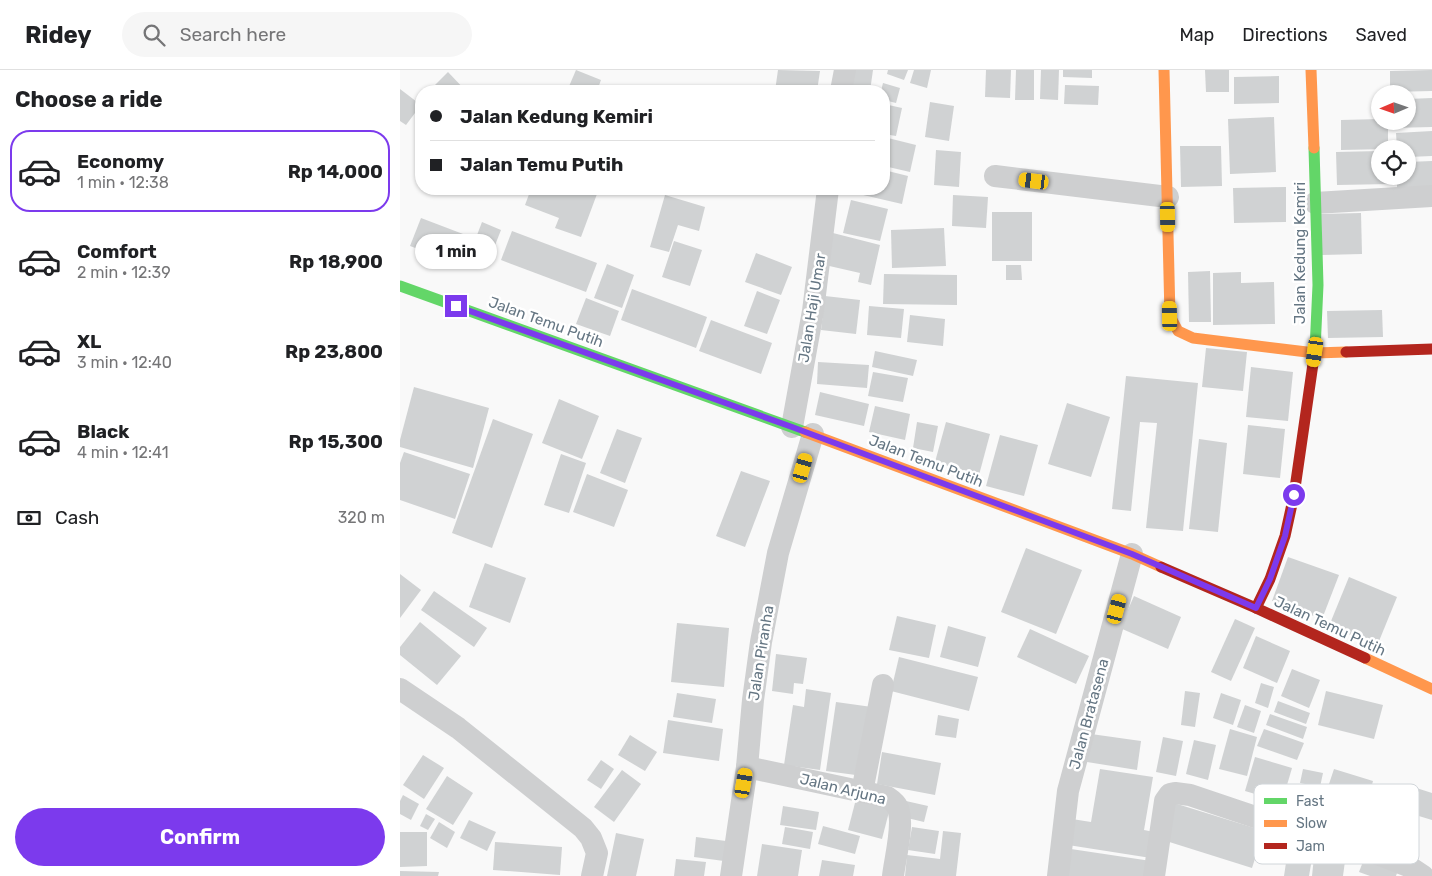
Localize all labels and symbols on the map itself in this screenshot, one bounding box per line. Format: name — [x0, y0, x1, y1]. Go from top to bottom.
north arrow — [1371, 85, 1416, 130]
car — [1018, 172, 1049, 190]
street label: Jalan Kedung Kemiri — [1291, 182, 1309, 324]
car — [1160, 202, 1175, 232]
callout: 1 min — [415, 234, 497, 268]
street label: Jalan Haji Umar — [794, 252, 830, 364]
street label: Jalan Temu Putih — [486, 293, 606, 351]
route end — [445, 295, 467, 317]
car — [1162, 301, 1177, 331]
car — [1305, 336, 1324, 368]
street label: Jalan Temu Putih — [866, 431, 986, 491]
car — [791, 452, 814, 484]
route start — [1283, 484, 1305, 506]
street label: Jalan Temu Putih — [1271, 592, 1389, 660]
car — [1105, 593, 1128, 625]
street label: Jalan Piranha — [745, 604, 777, 702]
street label: Jalan Bratasena — [1066, 657, 1112, 771]
car — [734, 767, 753, 799]
street label: Jalan Arjuna — [798, 770, 888, 808]
legend — [1254, 784, 1419, 864]
text: Fast — [1296, 793, 1325, 810]
text: Slow — [1296, 815, 1327, 832]
text: Jam — [1296, 838, 1325, 855]

